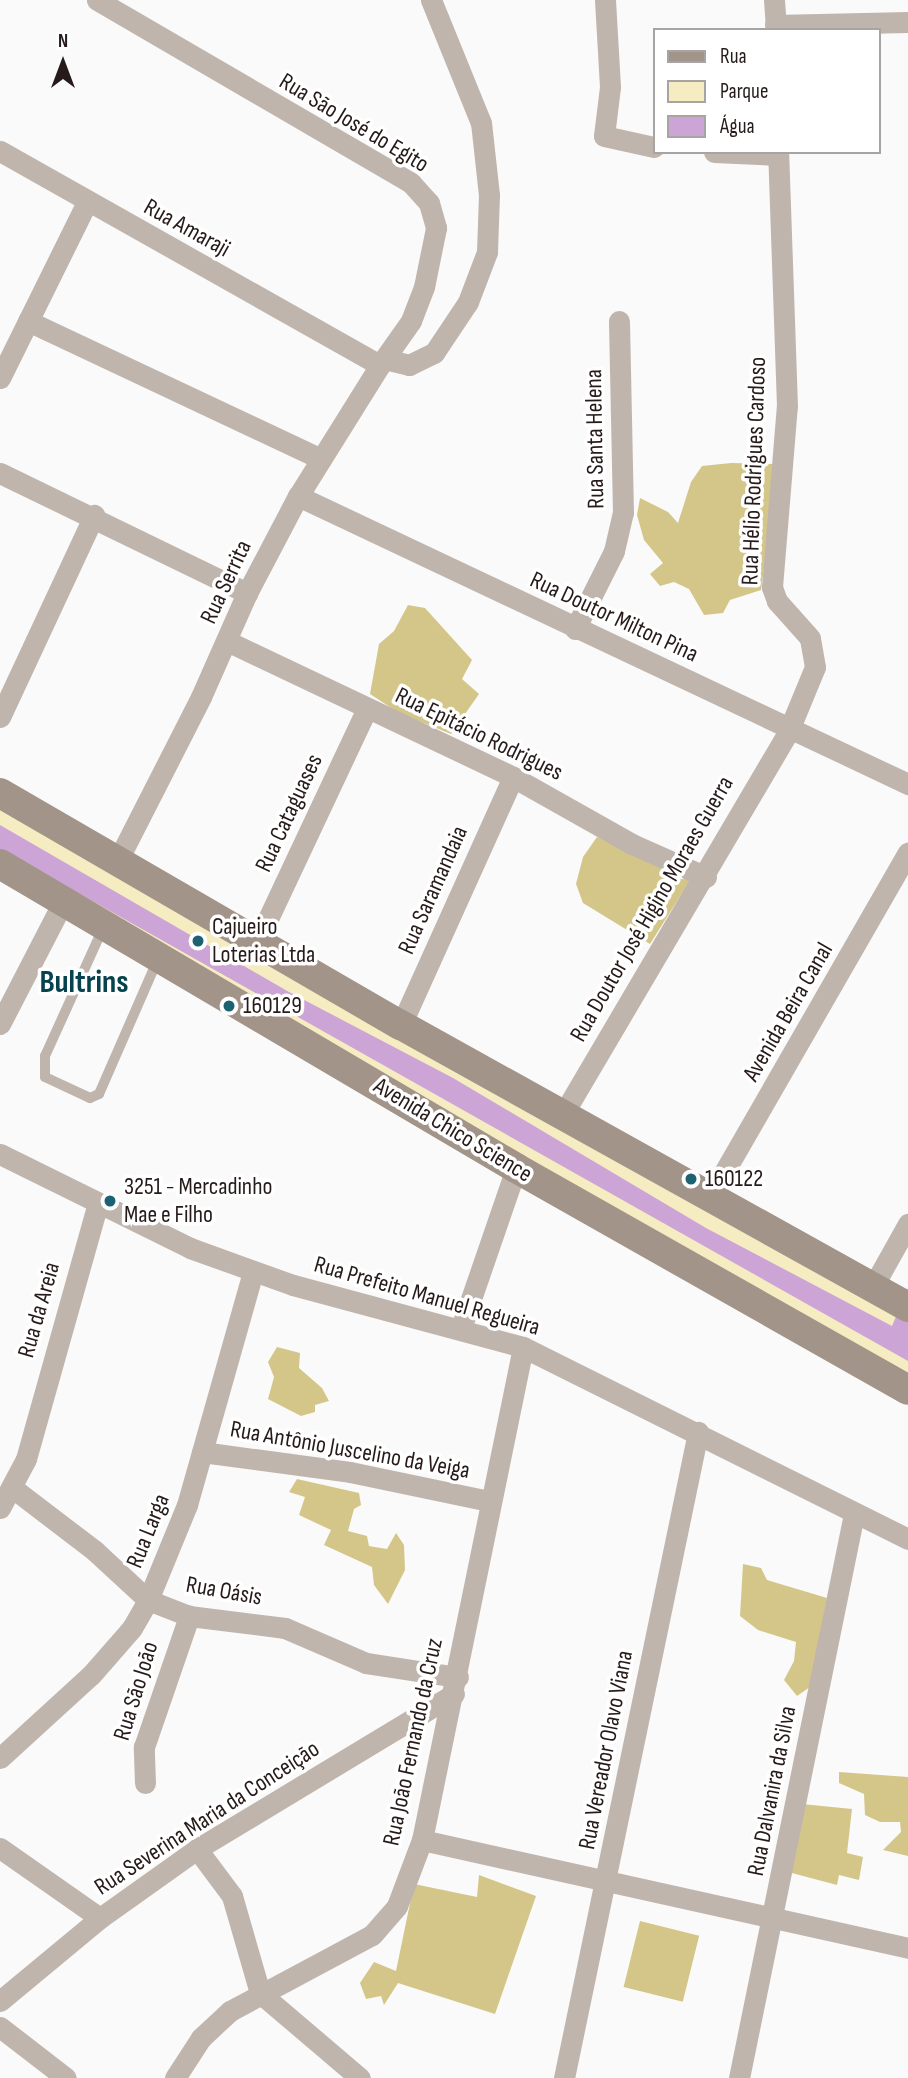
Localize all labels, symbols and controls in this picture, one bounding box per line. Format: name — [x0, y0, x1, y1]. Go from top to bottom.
north arrow — [28, 28, 98, 98]
legend — [652, 28, 880, 154]
text: N — [58, 30, 68, 53]
text: Rua — [720, 44, 747, 69]
street label: Rua São José do Egito — [274, 67, 434, 179]
text: Parque — [720, 79, 768, 104]
text: Água — [720, 114, 755, 139]
street label: Rua Amaraji — [139, 193, 235, 263]
street label: Rua Hélio Rodrigues Cardoso — [736, 356, 772, 586]
street label: Rua Santa Helena — [579, 369, 611, 509]
street label: Rua Serrita — [194, 536, 258, 628]
street label: Rua Doutor Milton Pina — [525, 565, 703, 669]
street label: Rua Epitácio Rodrigues — [391, 681, 567, 787]
street label: Rua Cataguases — [249, 749, 329, 877]
street label: Rua Doutor José Higino Moraes Guerra — [564, 771, 740, 1047]
street label: Rua Saramandaia — [392, 821, 474, 959]
place label: Cajueiro Loterias Ltda — [212, 913, 315, 969]
marker: Cajueiro Loterias Ltda — [190, 933, 206, 949]
street label: Avenida Beira Canal — [737, 938, 839, 1086]
district label: Bultrins — [39, 964, 129, 1002]
place label: 160129 — [243, 992, 302, 1020]
marker: 160129 — [221, 998, 237, 1014]
street label: Avenida Chico Science — [369, 1071, 537, 1189]
place label: 160122 — [705, 1165, 763, 1193]
marker: 160122 — [683, 1171, 699, 1187]
place label: 3251 - Mercadinho Mae e Filho — [124, 1173, 272, 1229]
marker: 3251 - Mercadinho Mae e Filho — [102, 1193, 118, 1209]
street label: Rua Prefeito Manuel Regueira — [311, 1250, 543, 1342]
street label: Rua da Areia — [12, 1259, 66, 1361]
street label: Rua Antônio Juscelino da Veiga — [228, 1415, 472, 1485]
street label: Rua Larga — [120, 1490, 176, 1572]
street label: Rua Oásis — [184, 1570, 264, 1612]
street label: Rua João Fernando da Cruz — [377, 1636, 449, 1848]
street label: Rua São João — [107, 1638, 165, 1744]
street label: Rua Vereador Olavo Viana — [573, 1648, 639, 1852]
street label: Rua Dalvanira da Silva — [741, 1704, 803, 1878]
street label: Rua Severina Maria da Conceição — [89, 1735, 325, 1901]

